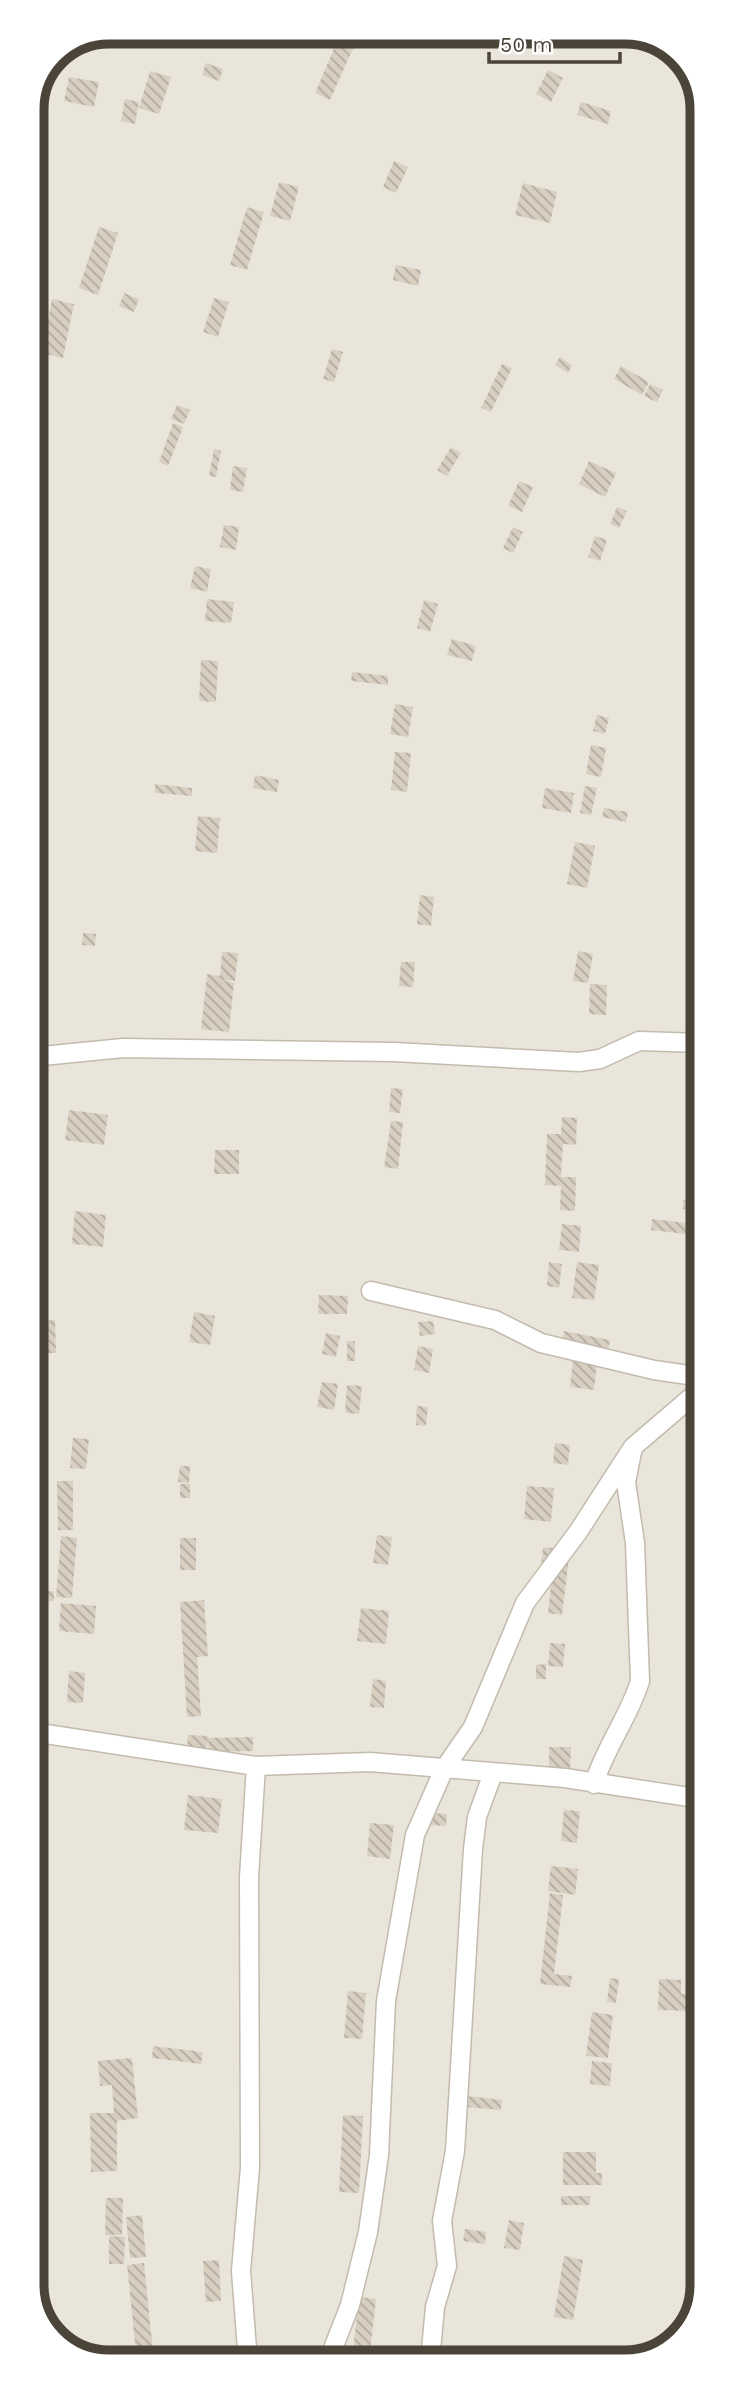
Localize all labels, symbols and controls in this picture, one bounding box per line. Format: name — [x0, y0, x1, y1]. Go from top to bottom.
scale bar — [489, 21, 620, 65]
text: 50 m — [500, 32, 552, 57]

